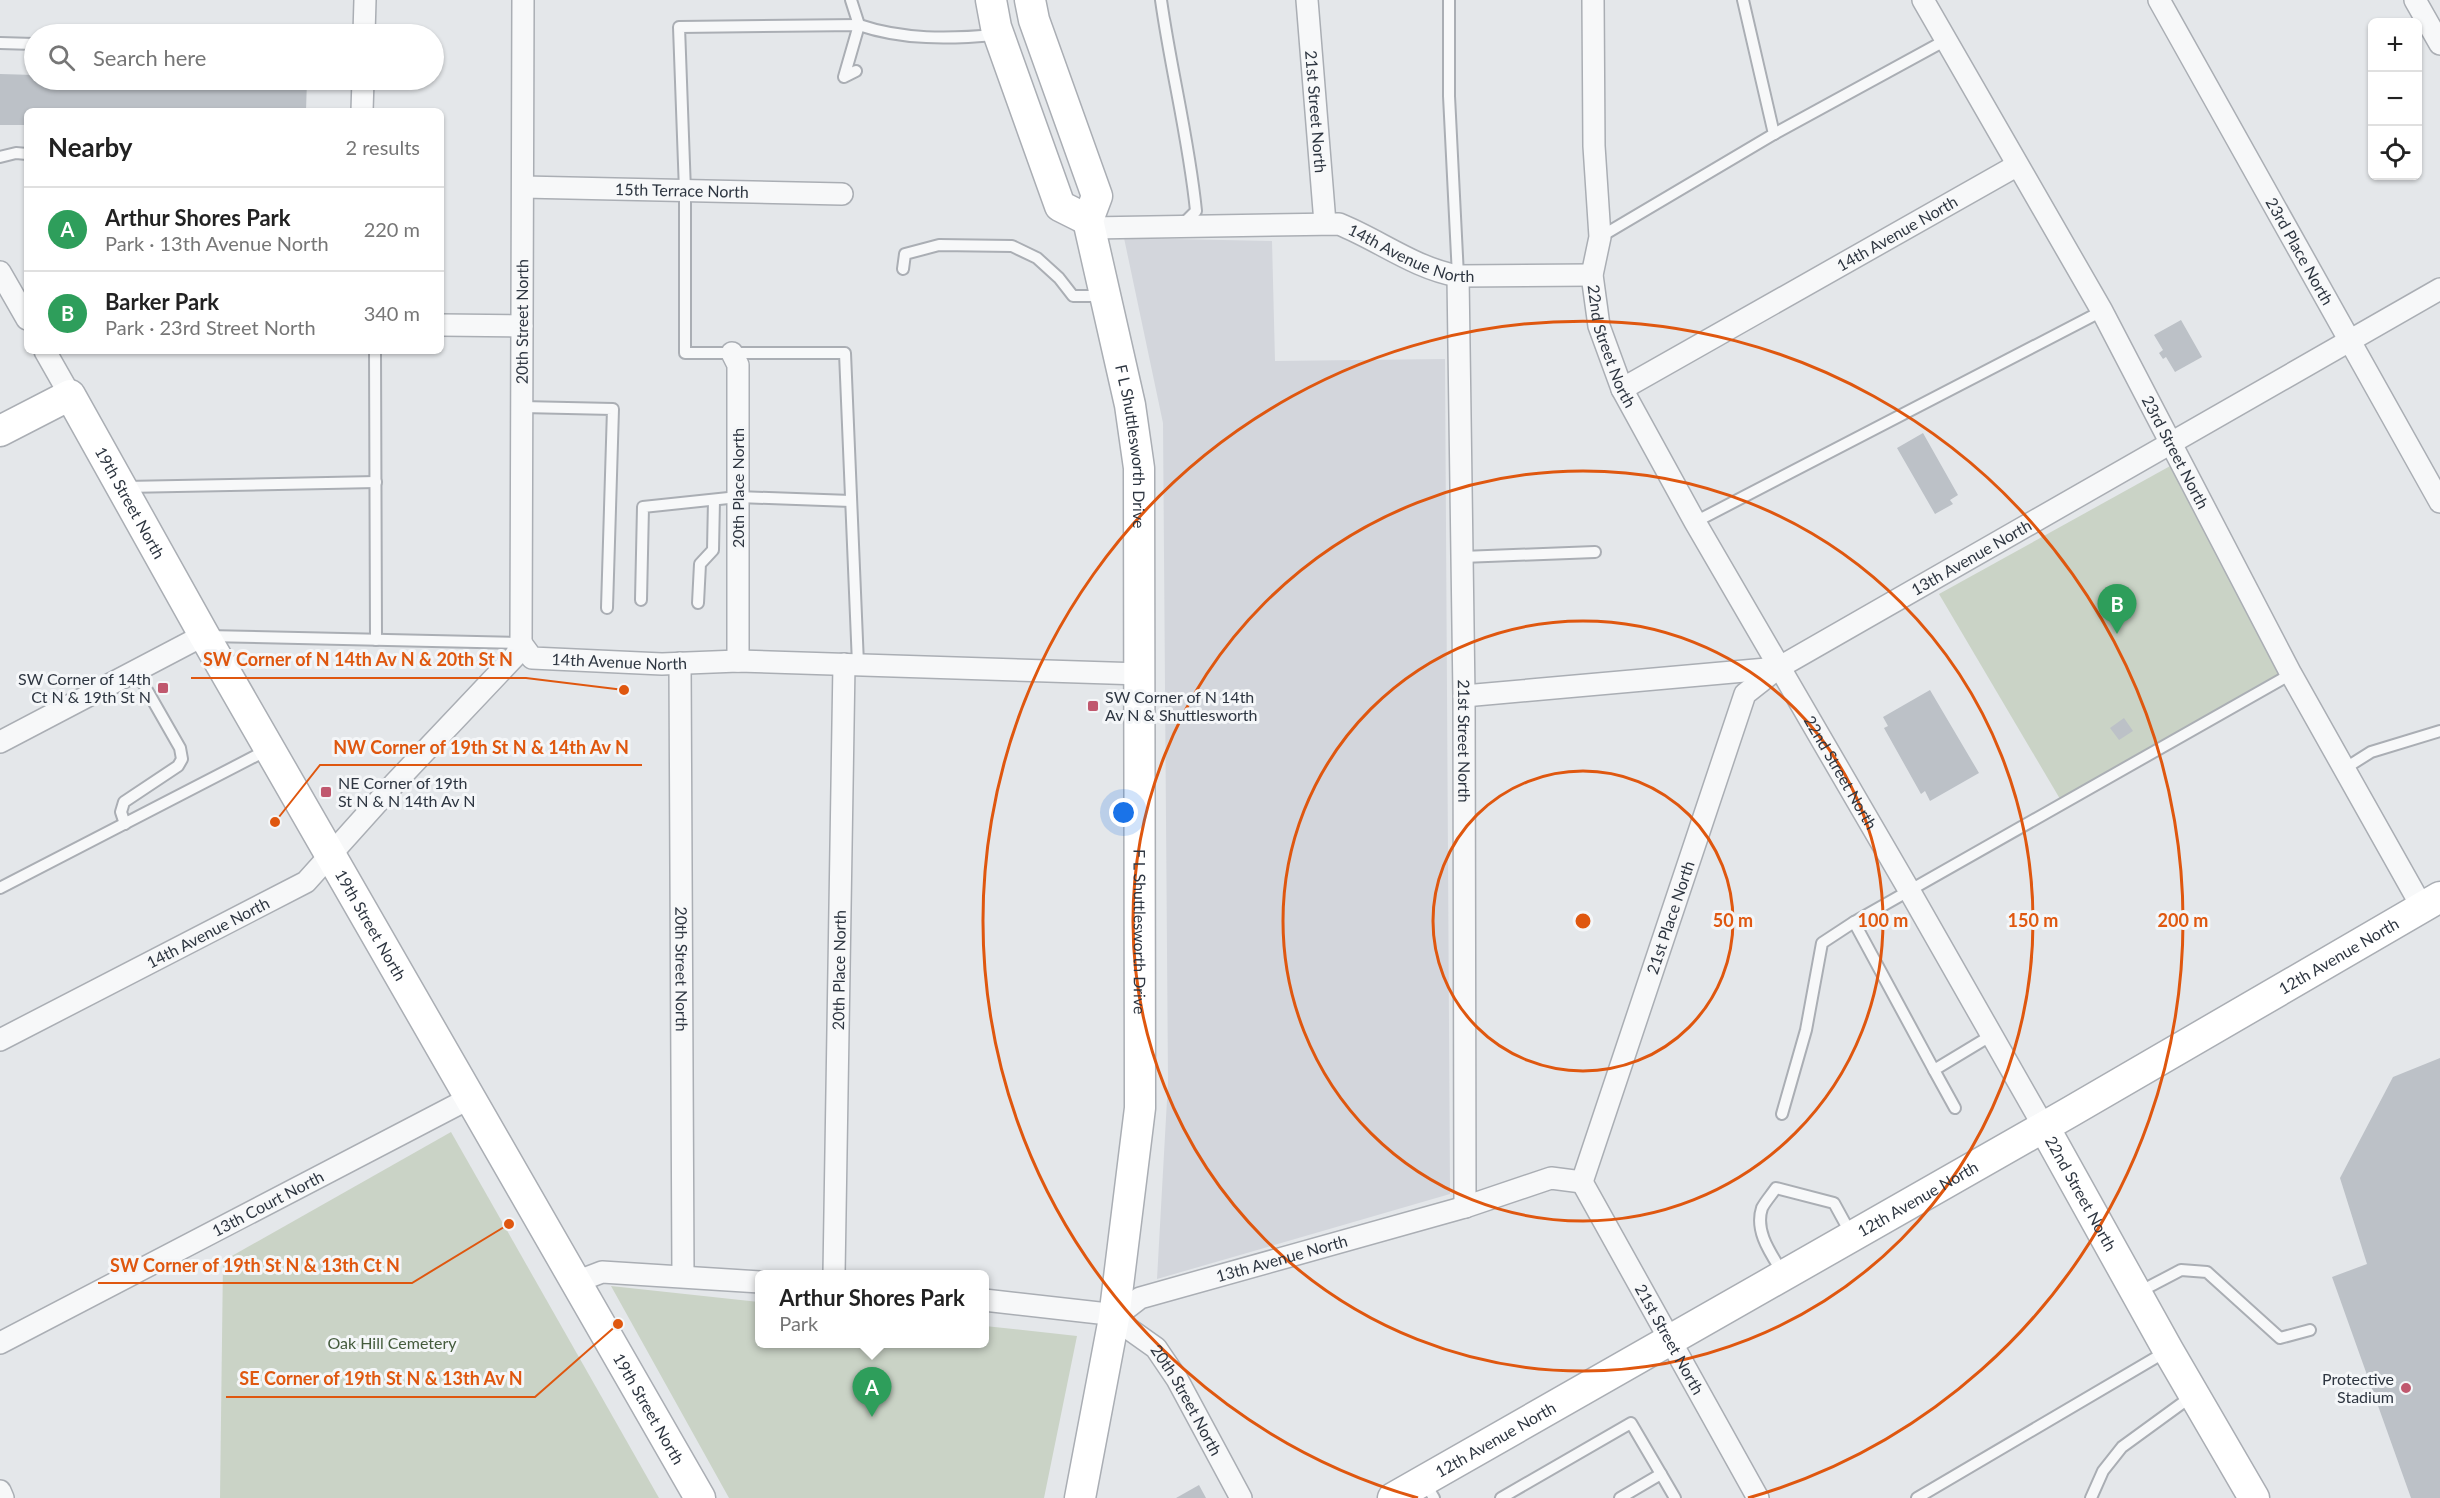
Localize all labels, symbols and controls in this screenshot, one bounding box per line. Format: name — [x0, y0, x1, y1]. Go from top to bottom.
map controls — [2368, 18, 2422, 180]
button: + — [2368, 18, 2422, 72]
search box — [24, 24, 444, 90]
icon: search — [45, 41, 78, 74]
text: Search here — [93, 44, 206, 71]
street label: 21st Street North — [1302, 49, 1331, 174]
button: − — [2368, 72, 2422, 126]
button: locate — [2368, 126, 2422, 180]
text: Nearby — [48, 131, 133, 163]
text: 2 results — [345, 135, 420, 159]
street label: 15th Terrace North — [615, 179, 749, 201]
street label: 14th Avenue North — [1833, 191, 1960, 275]
street label: 23rd Place North — [2262, 194, 2338, 308]
text: Arthur Shores Park — [105, 204, 291, 231]
text: A — [61, 217, 74, 241]
text: 220 m — [364, 217, 420, 241]
street label: 14th Avenue North — [1345, 219, 1474, 285]
text: Park · 13th Avenue North — [105, 231, 329, 255]
street label: 20th Street North — [512, 259, 531, 384]
street label: 22nd Street North — [1584, 283, 1640, 411]
text: Barker Park — [105, 288, 219, 315]
text: B — [61, 301, 74, 325]
text: 340 m — [364, 301, 420, 325]
text: Park · 23rd Street North — [105, 315, 316, 339]
street label: F L Shuttlesworth Drive — [1112, 362, 1149, 528]
street label: 23rd Street North — [2139, 392, 2213, 512]
street label: 20th Place North — [728, 428, 747, 548]
street label: 19th Street North — [92, 443, 169, 562]
street label: 13th Avenue North — [1908, 515, 2035, 599]
pin: B — [2098, 584, 2136, 634]
callout: SW Corner of N 14th Av N & 20th St N — [191, 642, 526, 678]
text: SW Corner of N 14th Av N & 20th St N — [203, 648, 513, 670]
street label: 14th Avenue North — [551, 649, 687, 673]
place label: SW Corner of 14th Ct N & 19th St N — [18, 669, 151, 706]
street label: 21st Street North — [1455, 679, 1474, 803]
marker: SW Corner of 14th Ct N & 19th St N — [156, 681, 170, 695]
place label: SW Corner of N 14th Av N & Shuttlesworth — [1105, 687, 1257, 724]
marker: SW Corner of N 14th Av N & Shuttlesworth — [1086, 699, 1100, 713]
street label: 22nd Street North — [1801, 712, 1882, 832]
callout: NW Corner of 19th St N & 14th Av N — [320, 729, 642, 765]
text: NW Corner of 19th St N & 14th Av N — [333, 736, 629, 758]
place label: NE Corner of 19th St N & N 14th Av N — [338, 773, 475, 810]
marker: NE Corner of 19th St N & N 14th Av N — [319, 785, 333, 799]
your location — [1109, 798, 1138, 827]
street label: F L Shuttlesworth Drive — [1131, 849, 1150, 1014]
street label: 21st Place North — [1642, 858, 1698, 976]
street label: 19th Street North — [332, 866, 411, 984]
street label: 14th Avenue North — [143, 893, 272, 972]
street label: 20th Street North — [672, 906, 692, 1032]
text: 50 m — [1713, 909, 1753, 931]
text: 100 m — [1858, 909, 1908, 931]
text: 150 m — [2008, 909, 2058, 931]
text: 200 m — [2158, 909, 2208, 931]
street label: 20th Place North — [828, 910, 849, 1030]
centre of rings — [1573, 911, 1593, 931]
street label: 12th Avenue North — [2275, 913, 2402, 998]
street label: 22nd Street North — [2042, 1132, 2121, 1254]
street label: 12th Avenue North — [1854, 1157, 1981, 1240]
street label: 13th Court North — [209, 1166, 327, 1240]
street label: 13th Avenue North — [1214, 1230, 1349, 1285]
callout: SW Corner of 19th St N & 13th Ct N — [98, 1247, 412, 1283]
text: SW Corner of 19th St N & 13th Ct N — [110, 1254, 400, 1276]
popup — [755, 1270, 989, 1348]
street label: 21st Street North — [1632, 1281, 1708, 1397]
text: Arthur Shores Park — [779, 1284, 965, 1311]
text: Park — [779, 1311, 818, 1335]
park label: Oak Hill Cemetery — [327, 1333, 457, 1352]
street label: 20th Street North — [1147, 1341, 1226, 1459]
street label: 19th Street North — [610, 1349, 689, 1467]
callout: SE Corner of 19th St N & 13th Av N — [226, 1361, 535, 1397]
text: SE Corner of 19th St N & 13th Av N — [239, 1367, 523, 1389]
pin: A — [852, 1368, 892, 1417]
place label: Protective Stadium — [2322, 1369, 2394, 1406]
marker: Protective Stadium — [2399, 1381, 2413, 1395]
street label: 12th Avenue North — [1432, 1397, 1559, 1481]

